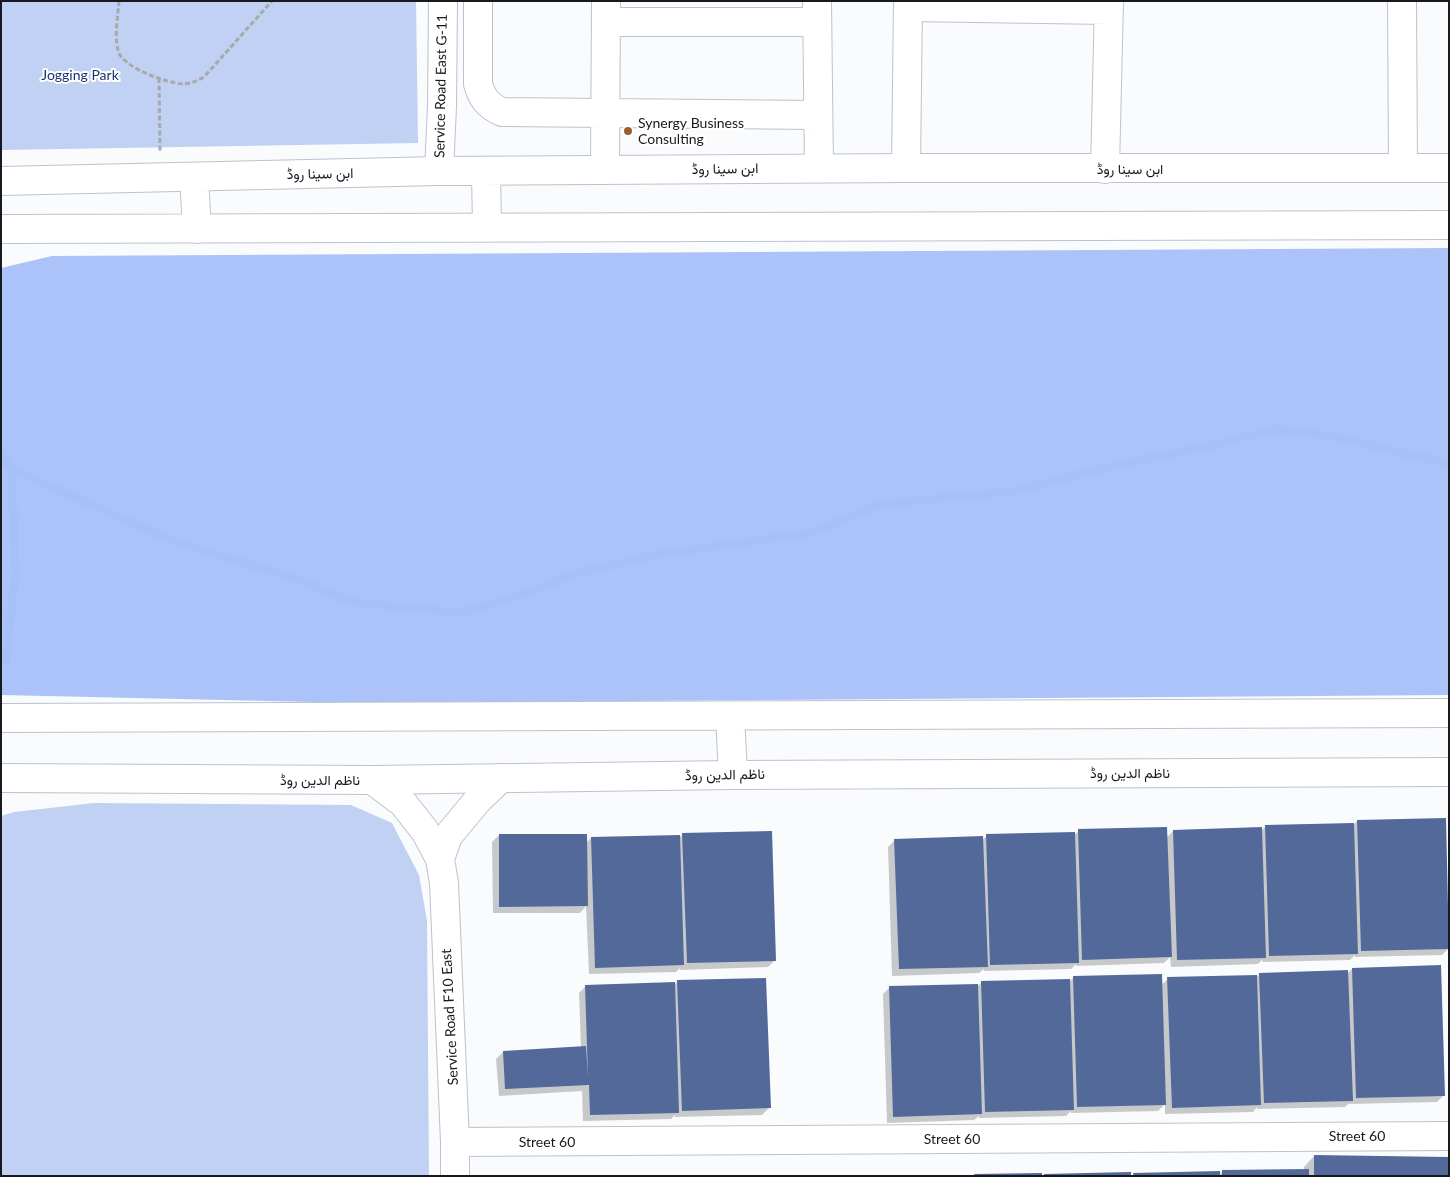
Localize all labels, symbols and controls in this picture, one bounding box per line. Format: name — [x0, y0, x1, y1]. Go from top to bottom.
street label: Service Road East G-11 — [431, 14, 451, 158]
park label: Jogging Park — [41, 67, 119, 83]
place label: Synergy Business Consulting — [638, 115, 744, 148]
marker: Synergy Business Consulting — [622, 125, 634, 137]
street label: ابن سینا روڈ — [692, 160, 758, 178]
street label: ابن سینا روڈ — [1097, 161, 1163, 177]
street label: ابن سینا روڈ — [287, 165, 353, 183]
street label: ناظم الدین روڈ — [1090, 765, 1170, 781]
street label: ناظم الدین روڈ — [685, 766, 765, 784]
street label: ناظم الدین روڈ — [280, 772, 360, 788]
street label: Service Road F10 East — [438, 948, 462, 1086]
street label: Street 60 — [1329, 1128, 1385, 1144]
street label: Street 60 — [924, 1131, 980, 1147]
street label: Street 60 — [519, 1134, 575, 1150]

